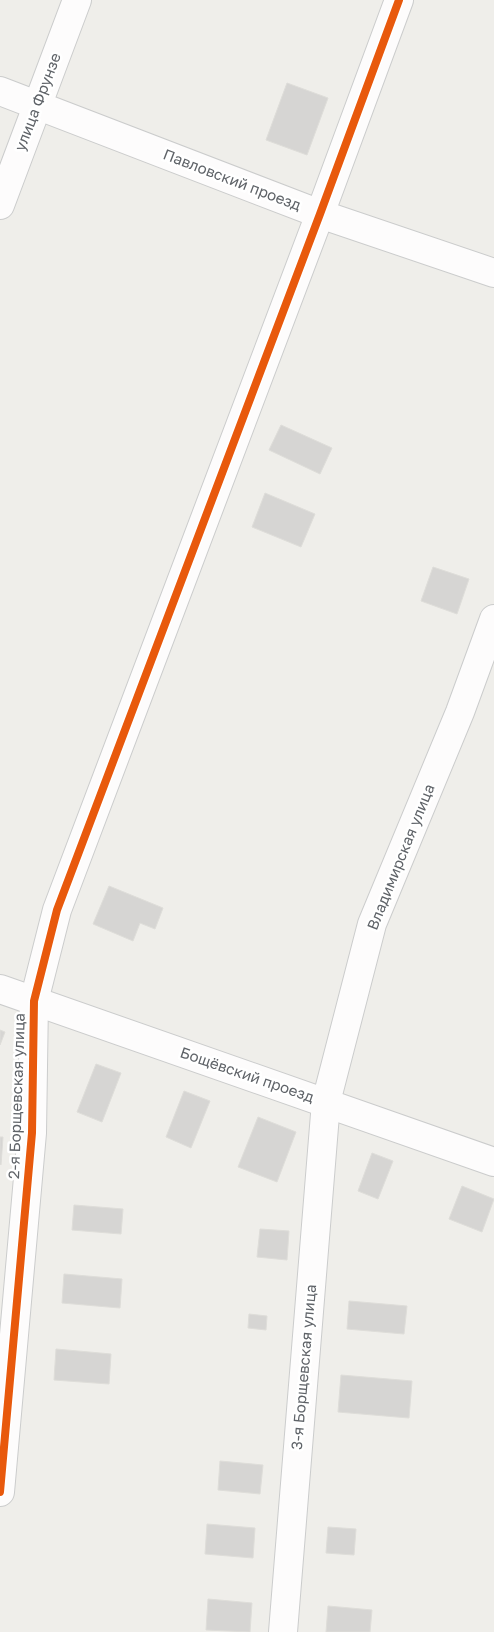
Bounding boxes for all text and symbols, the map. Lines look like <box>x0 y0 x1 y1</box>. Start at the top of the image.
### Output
street label: улица Фрунзе <box>10 50 64 153</box>
street label: Павловский проезд <box>161 144 304 214</box>
street label: Владимирская улица <box>363 781 438 932</box>
street label: 2-я Борщевская улица <box>4 1013 28 1179</box>
street label: Бощёвский проезд <box>178 1043 317 1105</box>
street label: 3-я Борщевская улица <box>287 1283 319 1450</box>

